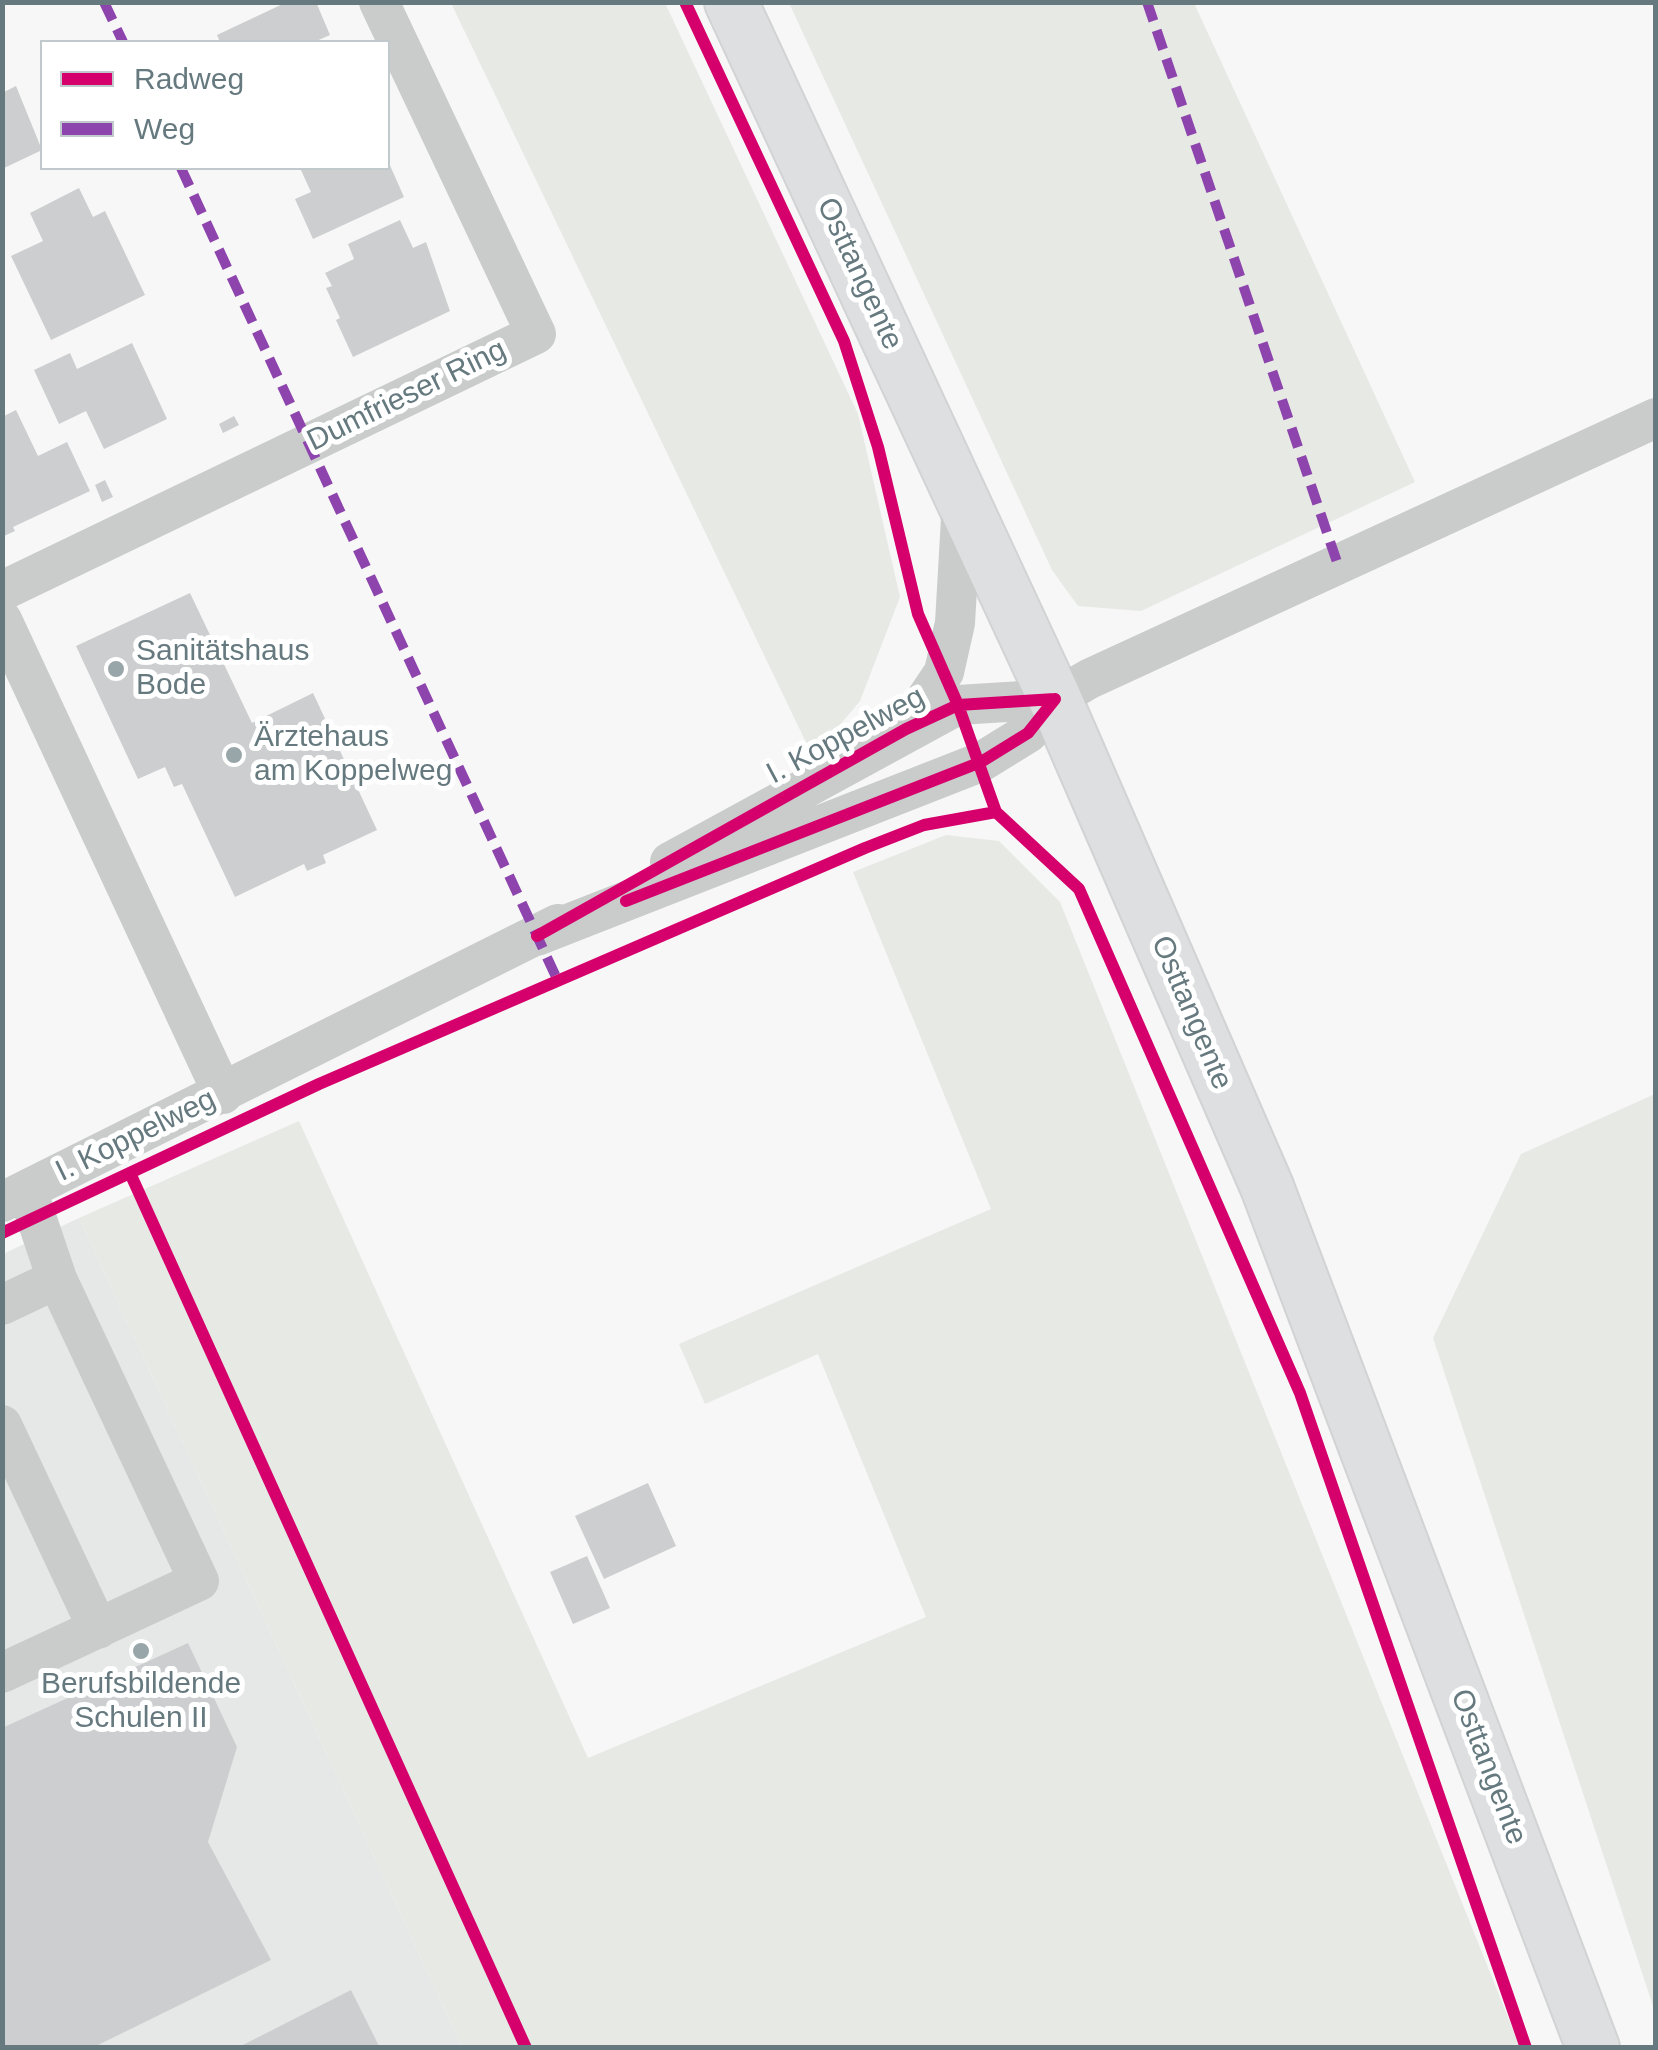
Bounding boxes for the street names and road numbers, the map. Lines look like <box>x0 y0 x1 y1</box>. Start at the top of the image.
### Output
street label: Osttangente <box>808 192 910 356</box>
street label: Dumfrieser Ring <box>302 332 512 460</box>
street label: I. Koppelweg <box>761 679 931 793</box>
street label: Osttangente <box>1142 931 1240 1095</box>
street label: I. Koppelweg <box>50 1082 222 1190</box>
street label: Osttangente <box>1442 1684 1534 1850</box>

